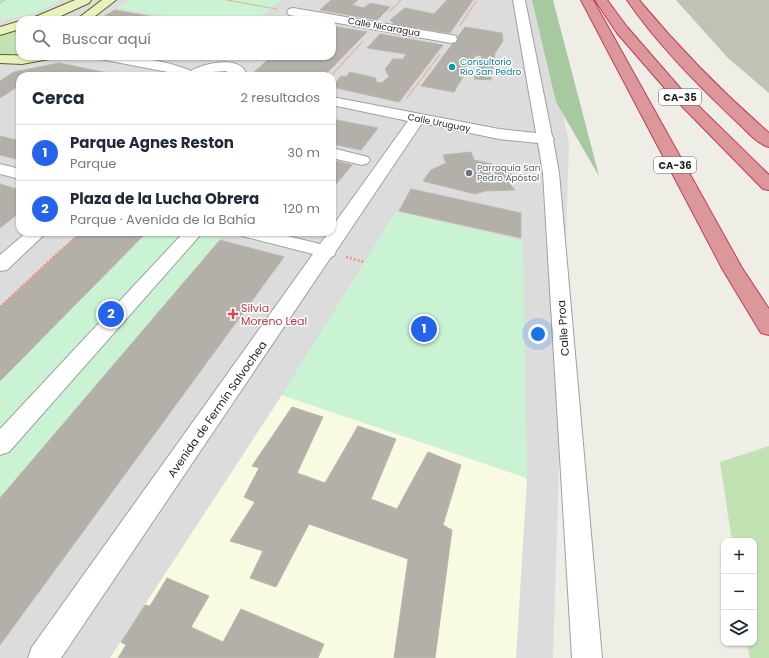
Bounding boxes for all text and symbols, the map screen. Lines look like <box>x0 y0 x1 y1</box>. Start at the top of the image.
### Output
street label: Calle Nicaragua <box>347 15 421 39</box>
search box <box>16 16 336 60</box>
icon: search <box>30 27 52 49</box>
text: Buscar aquí <box>62 28 151 49</box>
place label: Consultorio Río San Pedro <box>460 56 522 78</box>
marker: Consultorio Río San Pedro <box>447 62 457 72</box>
text: Cerca <box>32 86 85 110</box>
text: 2 resultados <box>240 88 320 107</box>
road number: CA-35 <box>659 89 701 105</box>
street label: Calle Uruguay <box>407 111 471 135</box>
text: Parque Agnes Reston <box>70 132 234 153</box>
text: 1 <box>43 143 47 162</box>
text: 30 m <box>287 143 320 162</box>
text: Parque <box>70 154 116 173</box>
road number: CA-36 <box>654 157 696 173</box>
place label: Parroquia San Pedro Apóstol <box>477 162 541 184</box>
marker: Parroquia San Pedro Apóstol <box>464 168 474 178</box>
text: Plaza de la Lucha Obrera <box>70 188 259 209</box>
text: 2 <box>41 199 49 218</box>
text: 120 m <box>283 199 320 218</box>
text: Parque · Avenida de la Bahía <box>70 210 256 229</box>
pin: 2 <box>98 299 124 329</box>
street label: Calle Proa <box>553 299 573 357</box>
place label: Silvia Moreno Leal <box>241 300 307 329</box>
marker: Silvia Moreno Leal <box>228 309 238 319</box>
pin: 1 <box>411 314 437 344</box>
your location <box>528 324 548 344</box>
street label: Avenida de Fermín Salvochea <box>164 337 270 481</box>
map controls <box>721 538 757 646</box>
button: + <box>721 538 757 574</box>
button: − <box>721 574 757 610</box>
button: layers <box>721 610 757 646</box>

